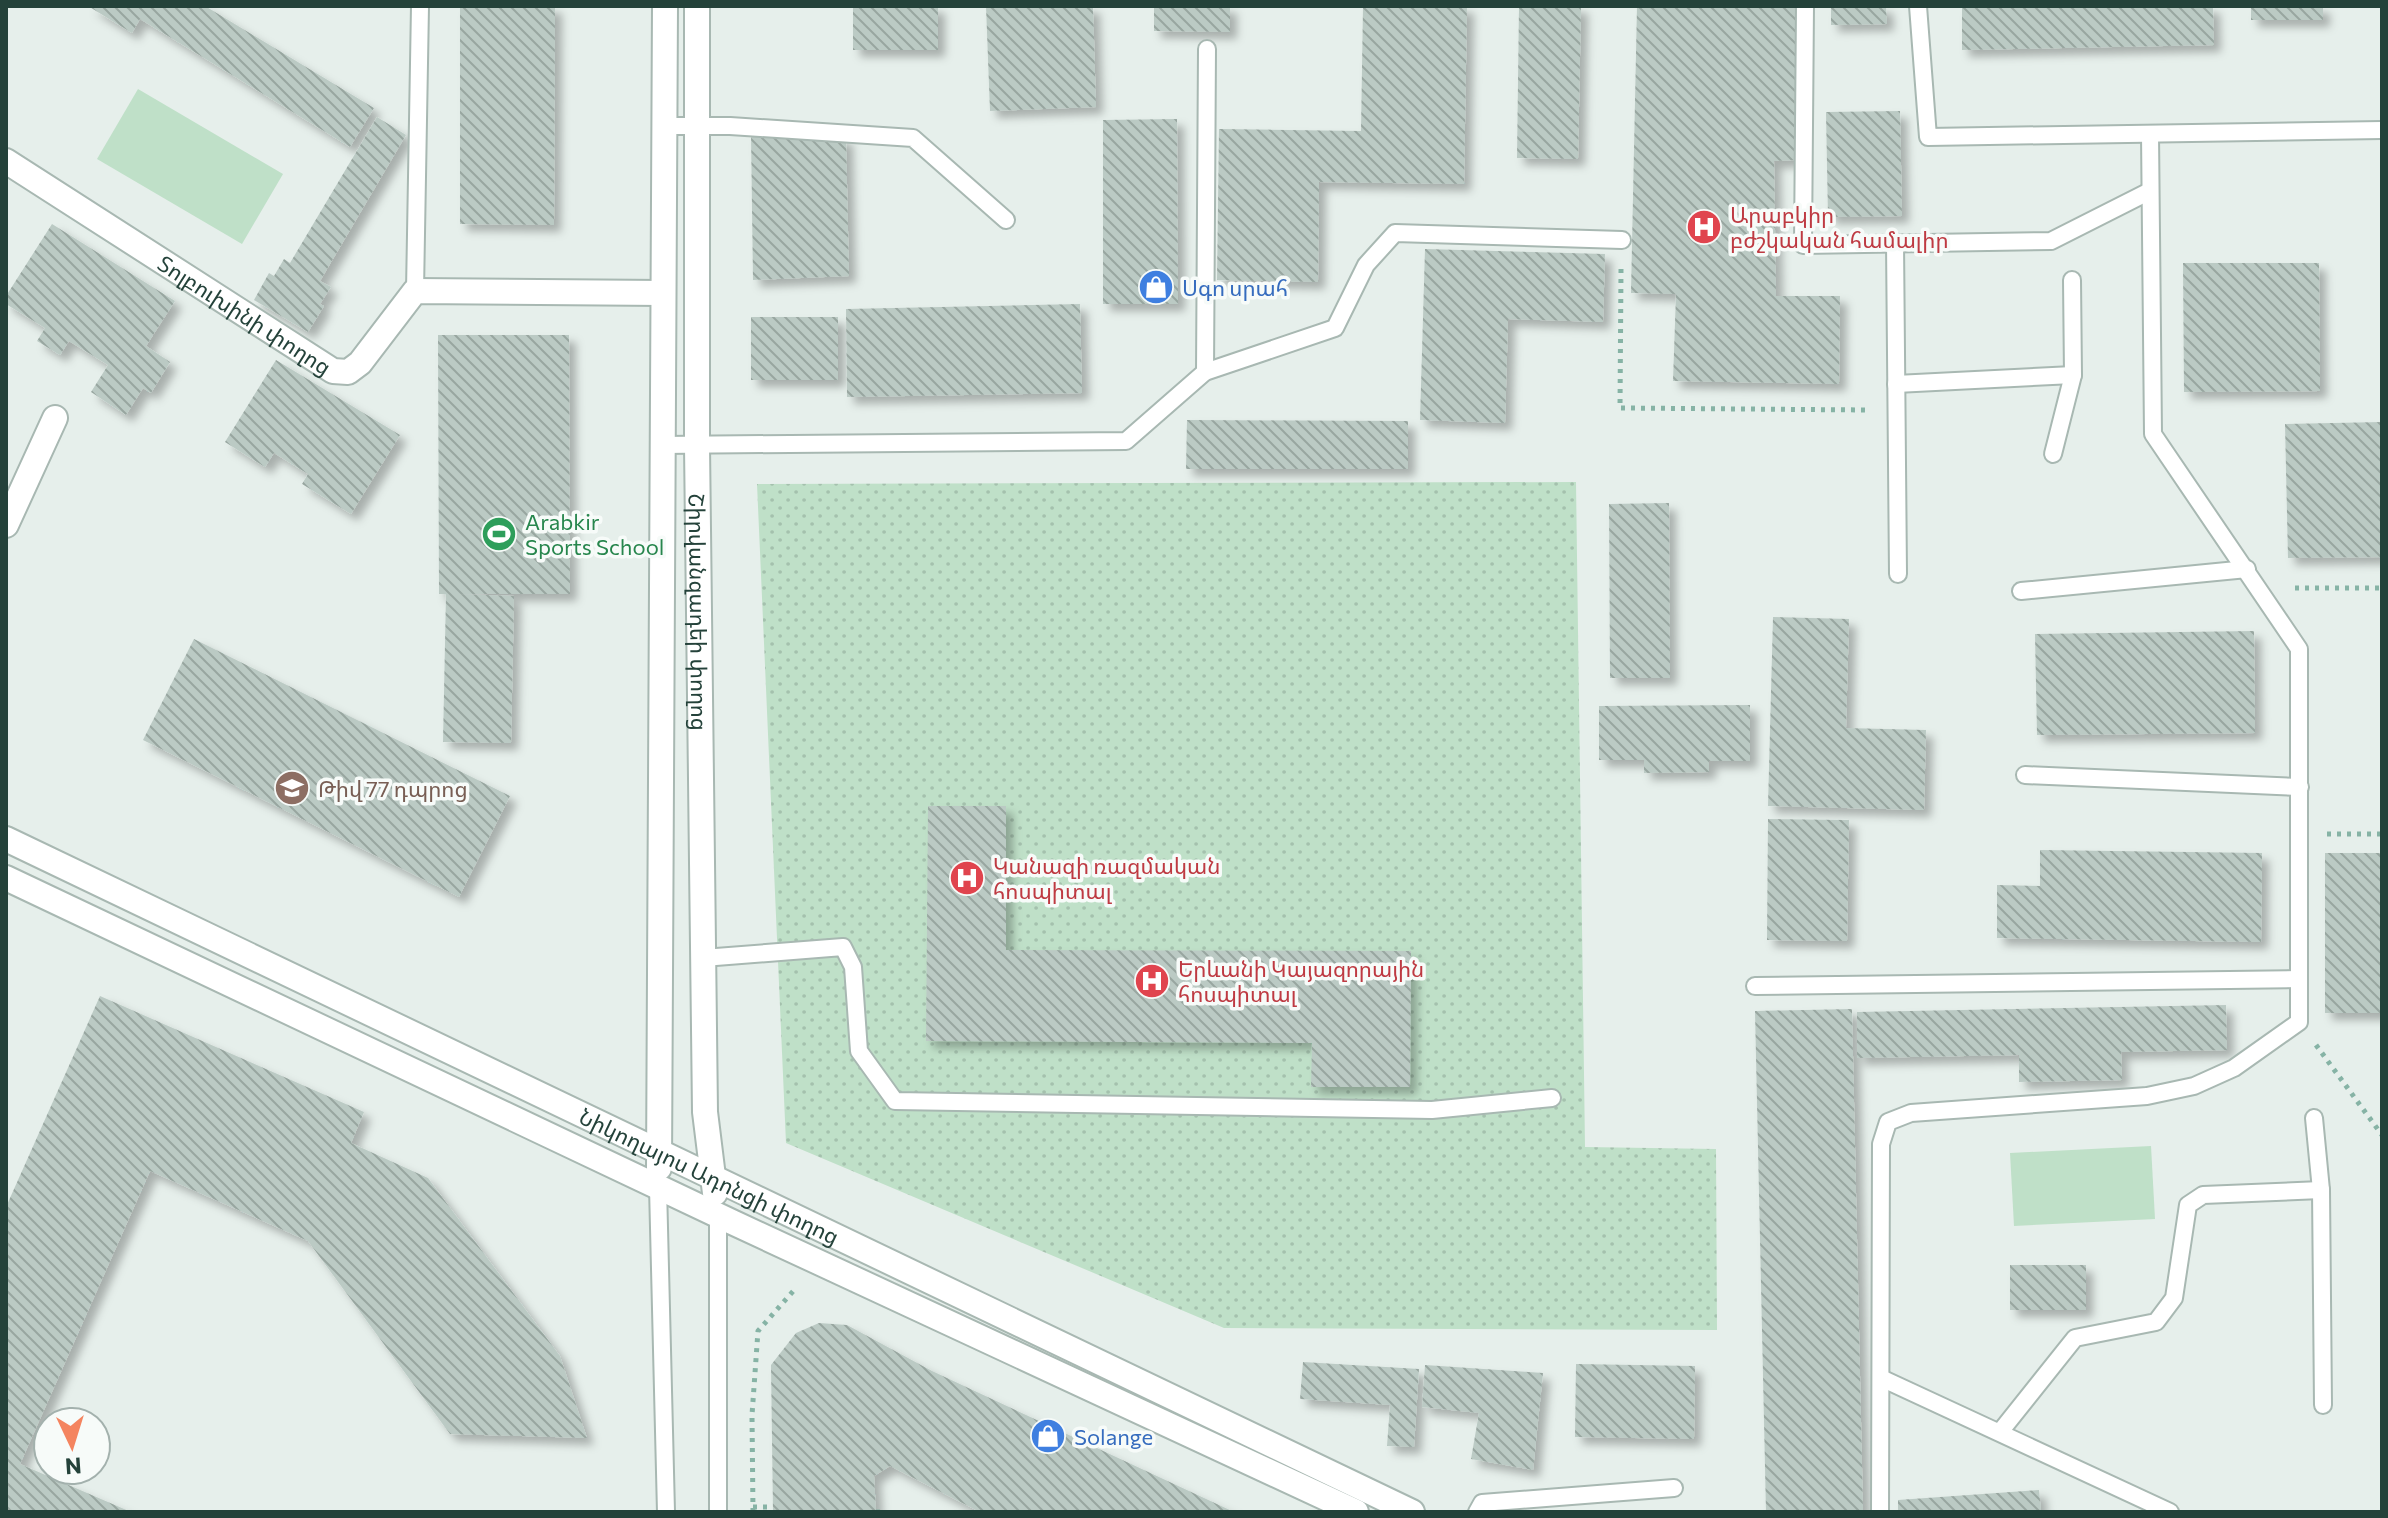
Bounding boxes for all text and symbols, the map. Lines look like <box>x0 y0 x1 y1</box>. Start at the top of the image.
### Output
place label: Արաբկիր բժշկական համալիր <box>1730 201 1949 253</box>
hospital icon: Արաբկիր բժշկական համալիր <box>1685 208 1723 246</box>
street label: Տոլբուխինի փողոց <box>153 249 337 380</box>
shop icon: Սգո սրահ <box>1137 268 1175 306</box>
place label: Սգո սրահ <box>1182 274 1288 301</box>
street label: Շիրվանզադեի փողոց <box>684 493 714 731</box>
place label: Arabkir Sports School <box>525 508 664 560</box>
sports icon: Arabkir Sports School <box>480 515 518 553</box>
school or university icon: Թիվ 77 դպրոց <box>273 769 311 807</box>
place label: Թիվ 77 դպրոց <box>318 775 468 802</box>
place label: Կանազի ռազմական հոսպիտալ <box>993 852 1220 904</box>
hospital icon: Կանազի ռազմական հոսպիտալ <box>948 859 986 897</box>
place label: Երևանի Կայազորային հոսպիտալ <box>1178 955 1424 1007</box>
hospital icon: Երևանի Կայազորային հոսպիտալ <box>1133 962 1171 1000</box>
street label: Նիկողայոս Ադոնցի փողոց <box>575 1102 844 1249</box>
north arrow <box>32 1406 112 1486</box>
shop icon: Solange <box>1029 1417 1067 1455</box>
place label: Solange <box>1074 1423 1153 1450</box>
text: N <box>64 1452 83 1480</box>

